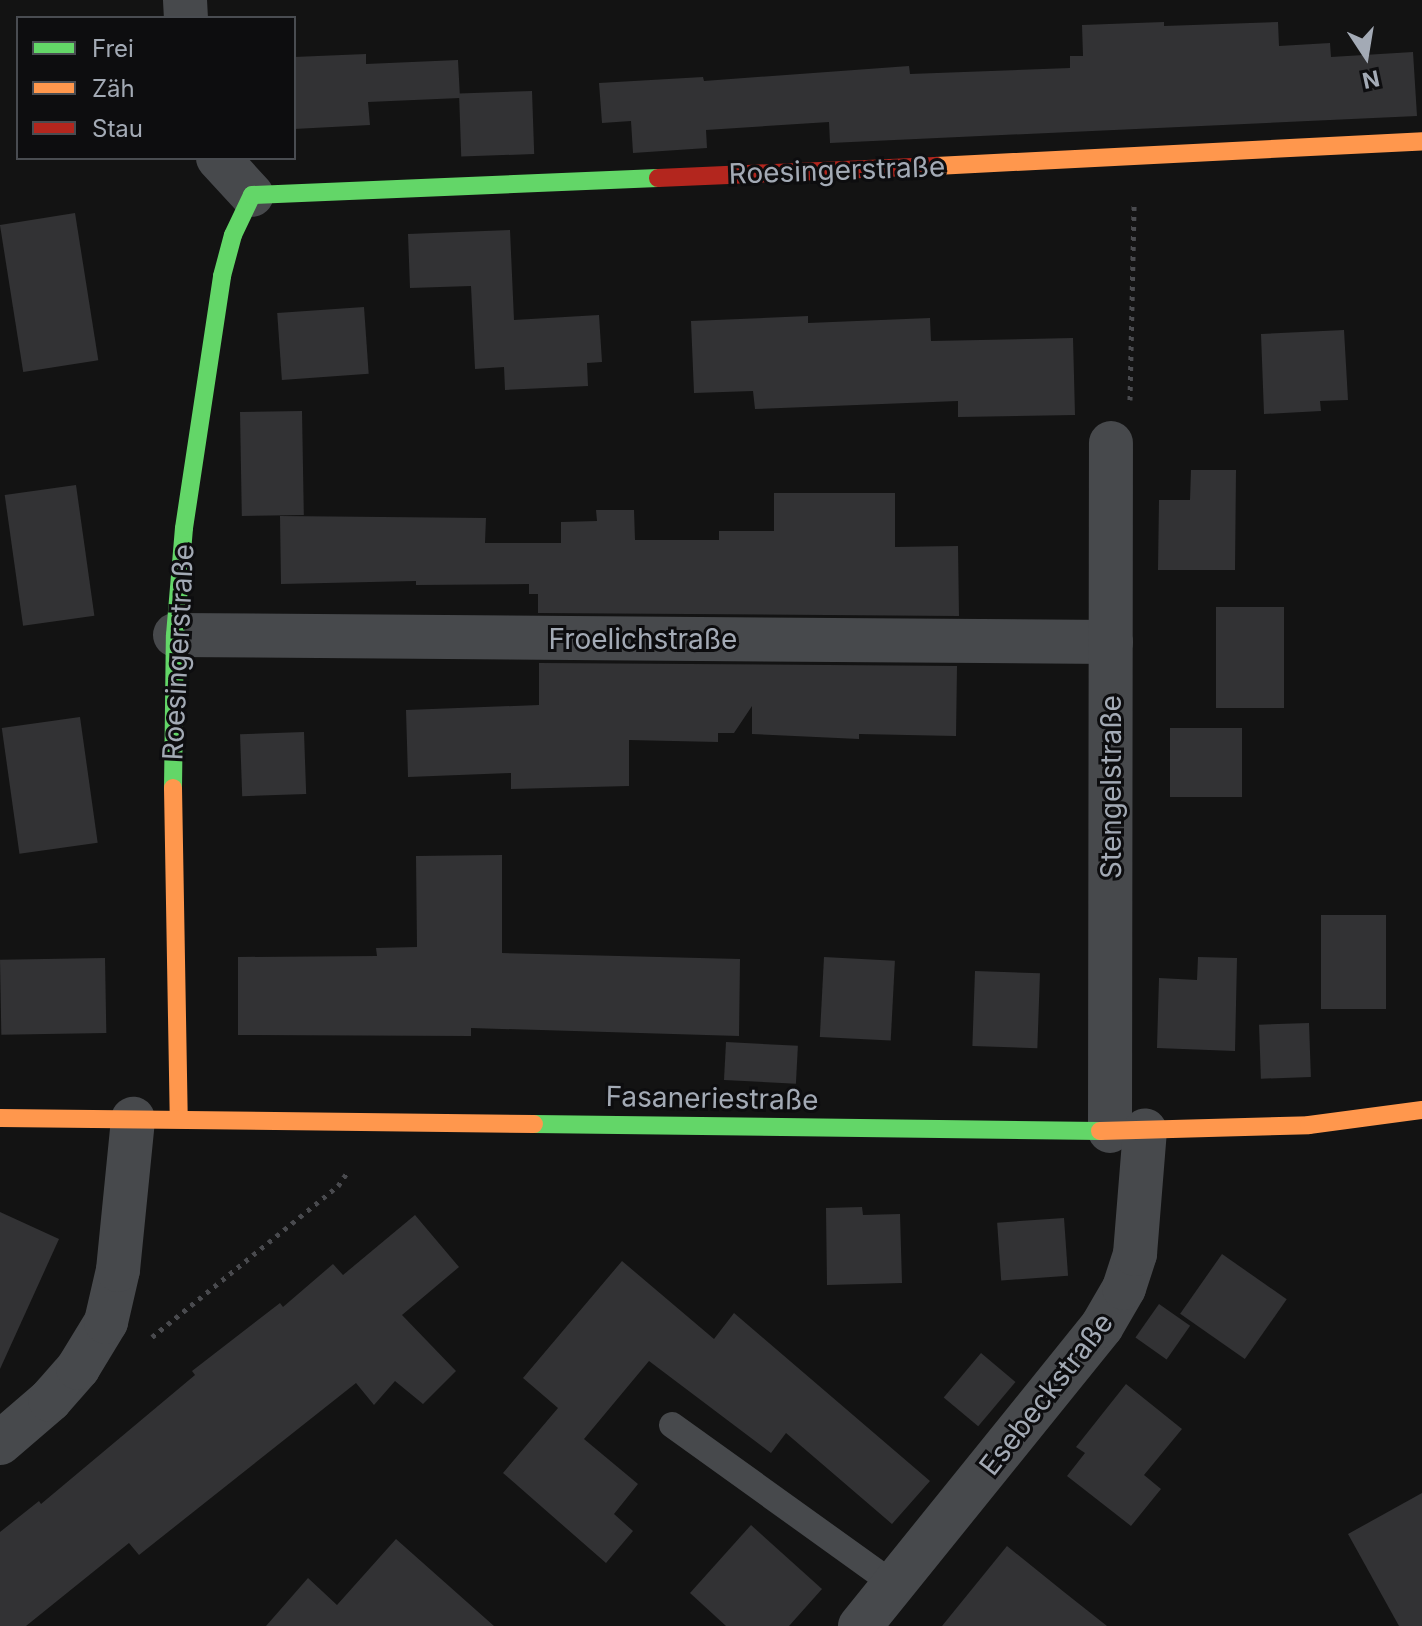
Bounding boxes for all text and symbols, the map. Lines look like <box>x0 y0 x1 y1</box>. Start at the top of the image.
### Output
legend <box>16 16 296 160</box>
north arrow <box>1326 16 1406 96</box>
text: Frei <box>92 34 134 63</box>
text: N <box>1360 65 1382 94</box>
text: Zäh <box>92 74 135 103</box>
text: Stau <box>92 114 143 143</box>
street label: Roesingerstraße <box>728 149 946 191</box>
street label: Roesingerstraße <box>156 543 200 761</box>
street label: Froelichstraße <box>549 622 737 656</box>
street label: Stengelstraße <box>1094 695 1128 879</box>
street label: Fasaneriestraße <box>605 1079 819 1117</box>
street label: Esebeckstraße <box>972 1306 1120 1482</box>

